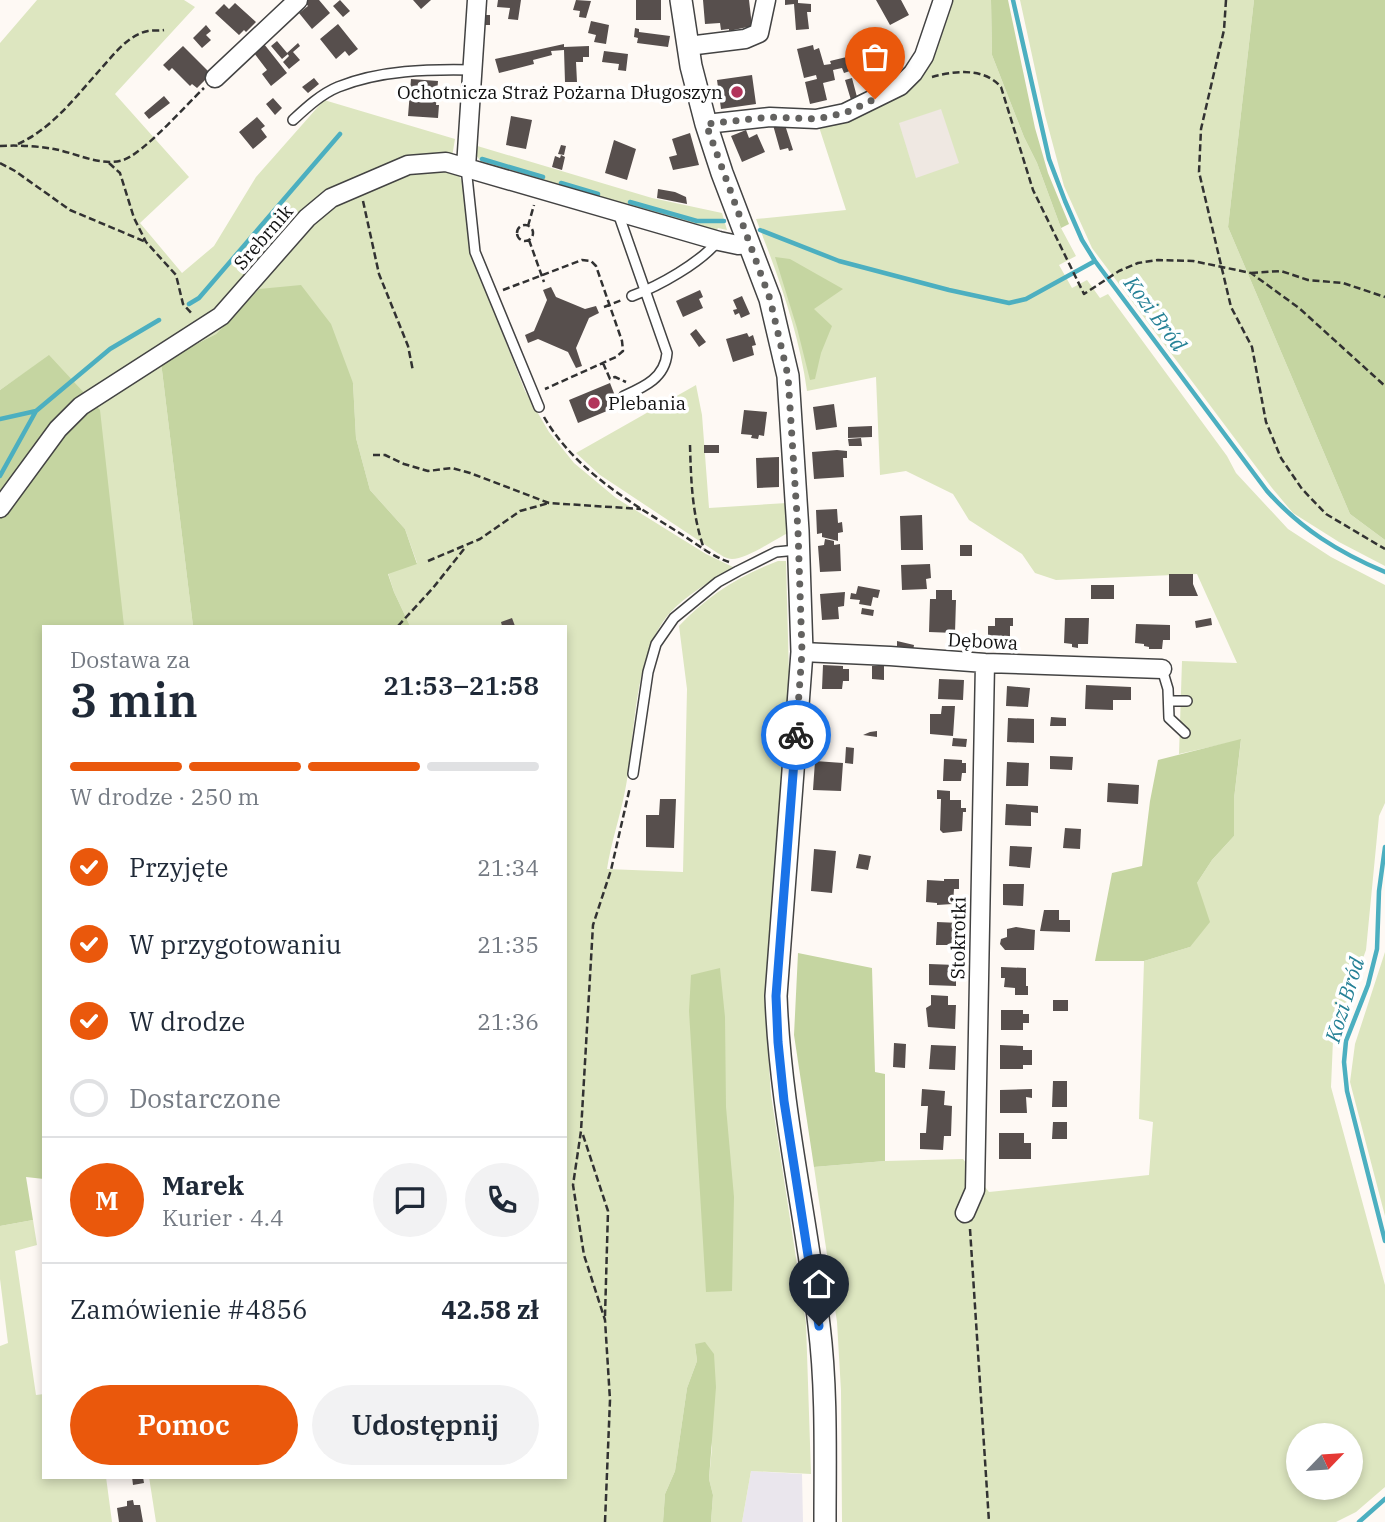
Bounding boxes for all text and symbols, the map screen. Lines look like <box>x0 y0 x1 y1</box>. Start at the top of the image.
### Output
pin <box>845 27 905 99</box>
icon: bag <box>856 38 894 76</box>
place label: Ochotnicza Straż Pożarna Długoszyn <box>397 80 723 104</box>
marker: Ochotnicza Straż Pożarna Długoszyn <box>729 84 745 100</box>
street label: Srebrnik <box>228 199 298 275</box>
water label: Kozi Bród <box>1118 269 1194 357</box>
place label: Plebania <box>608 391 686 415</box>
marker: Plebania <box>586 395 602 411</box>
street label: Dębowa <box>947 627 1019 655</box>
text: Dostawa za <box>70 644 191 674</box>
text: 21:53–21:58 <box>383 668 539 702</box>
text: 3 min <box>70 670 198 730</box>
courier <box>761 700 831 770</box>
icon: bike <box>777 716 815 754</box>
text: W drodze · 250 m <box>70 781 260 811</box>
icon: check <box>70 848 108 886</box>
text: Przyjęte <box>129 850 229 884</box>
text: 21:34 <box>477 852 539 882</box>
street label: Stokrotki <box>945 896 971 980</box>
icon: check <box>70 925 108 963</box>
text: W przygotowaniu <box>129 927 342 961</box>
text: 21:35 <box>477 929 539 959</box>
water label: Kozi Bród <box>1318 953 1370 1047</box>
icon: check <box>70 1002 108 1040</box>
text: W drodze <box>129 1004 245 1038</box>
text: 21:36 <box>477 1006 539 1036</box>
text: Dostarczone <box>129 1081 281 1115</box>
button: chat <box>373 1163 447 1237</box>
button: phone <box>465 1163 539 1237</box>
text: Marek <box>162 1168 244 1202</box>
text: M <box>95 1183 119 1217</box>
text: Kurier · 4.4 <box>162 1202 284 1232</box>
pin <box>789 1254 849 1326</box>
icon: home <box>800 1265 838 1303</box>
text: Zamówienie #4856 <box>70 1292 308 1326</box>
text: 42.58 zł <box>441 1292 539 1326</box>
button: Pomoc <box>70 1385 298 1465</box>
button: Udostępnij <box>312 1385 539 1465</box>
north arrow <box>1286 1423 1363 1500</box>
map controls <box>1286 1423 1363 1500</box>

